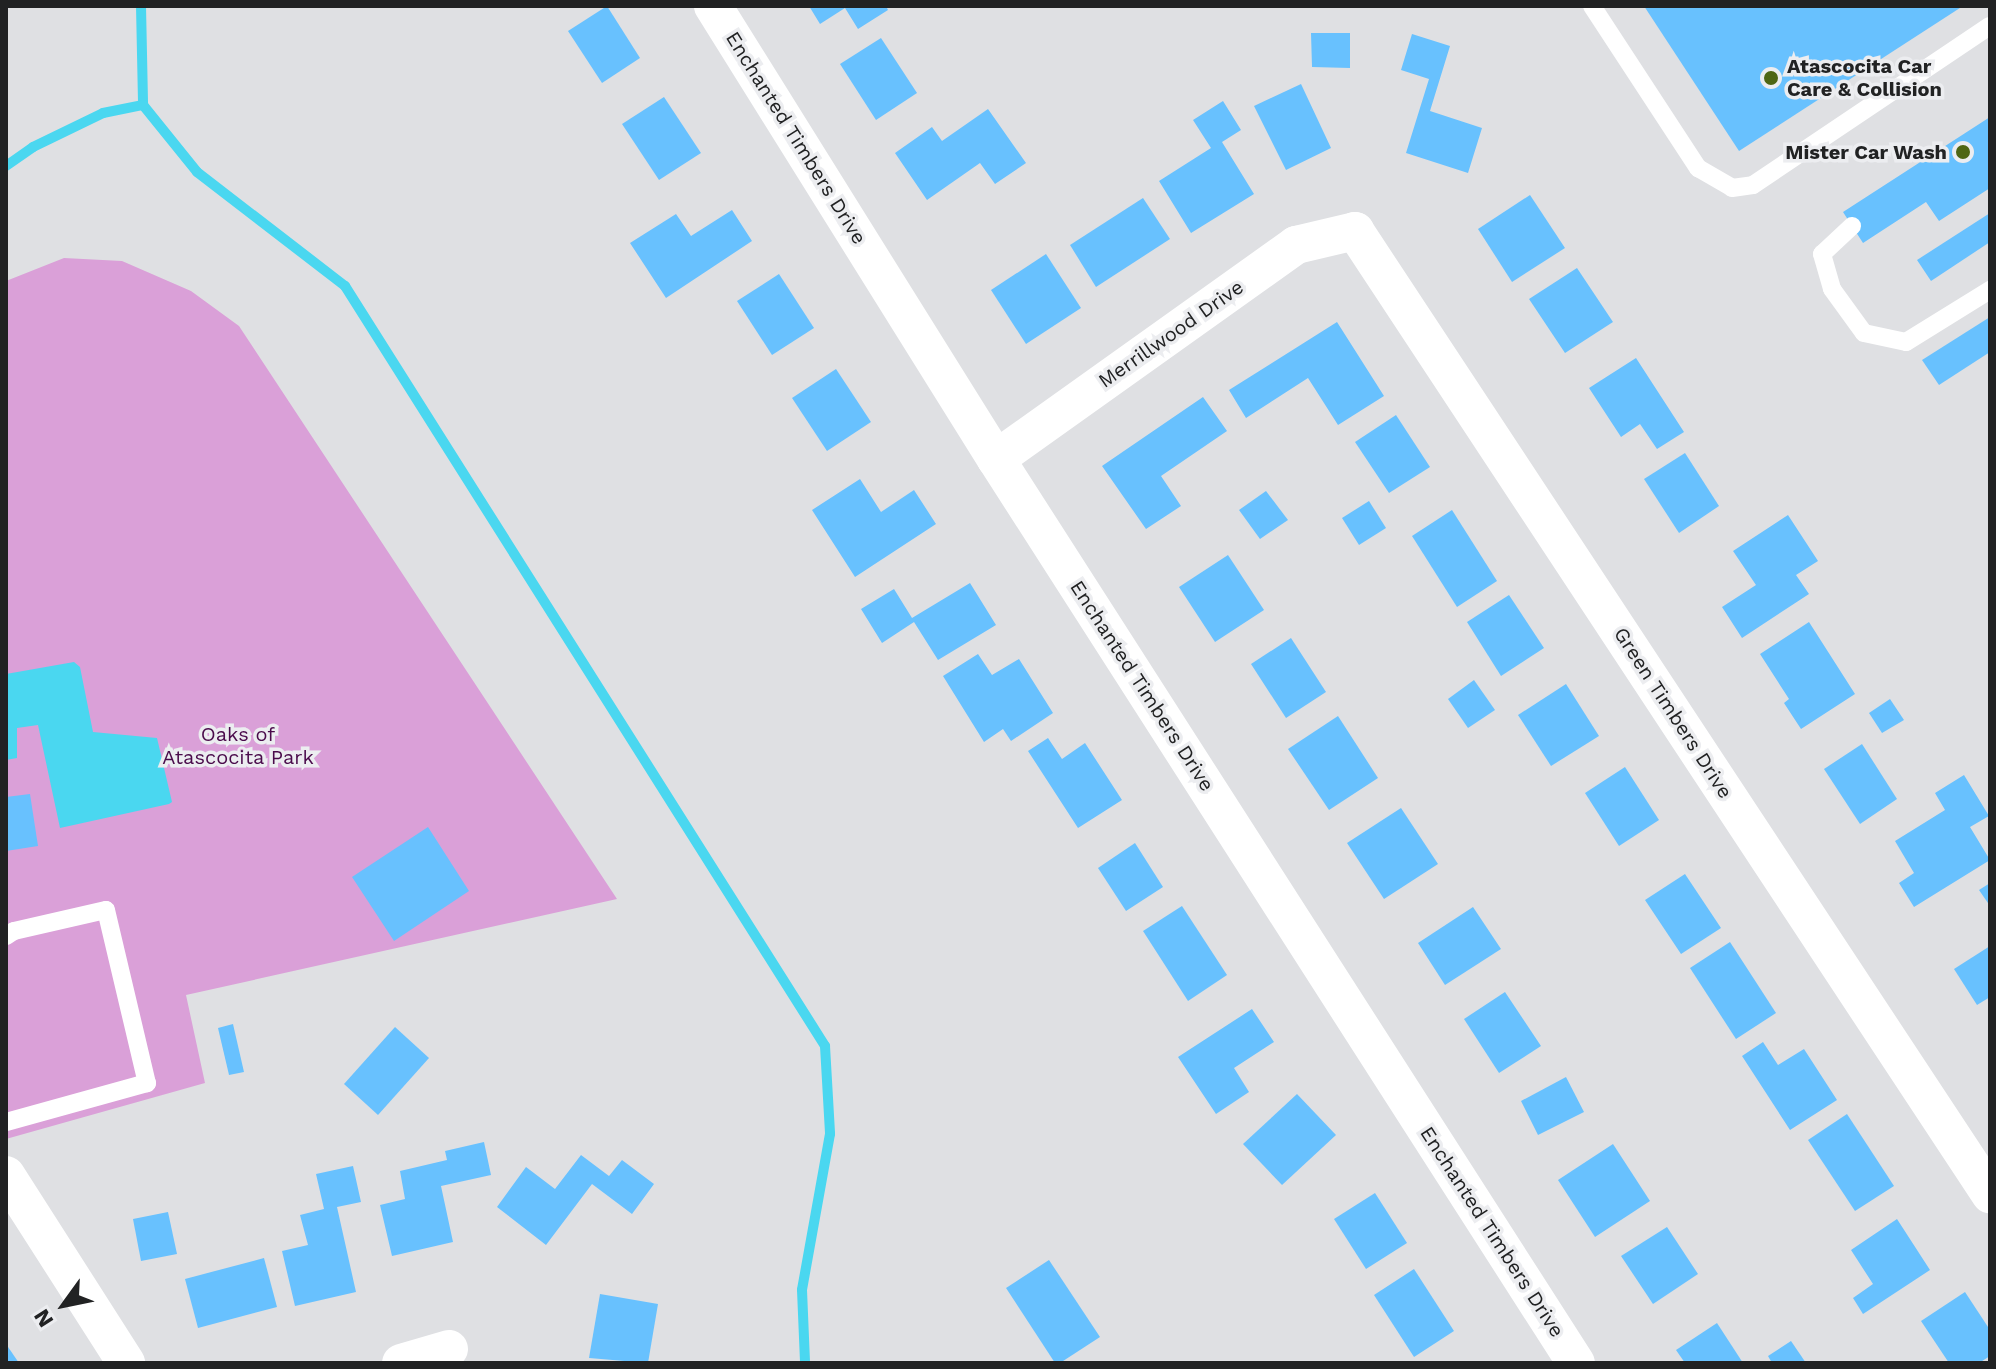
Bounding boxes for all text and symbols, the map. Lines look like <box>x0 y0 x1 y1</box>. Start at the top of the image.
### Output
street label: Enchanted Timbers Drive <box>720 27 872 249</box>
place label: Atascocita Car Care & Collision <box>1787 54 1942 101</box>
marker: Atascocita Car Care & Collision <box>1762 69 1780 87</box>
place label: Mister Car Wash <box>1784 140 1947 164</box>
marker: Mister Car Wash <box>1954 143 1972 161</box>
street label: Merrillwood Drive <box>1094 275 1248 393</box>
street label: Enchanted Timbers Drive <box>1065 576 1219 796</box>
street label: Green Timbers Drive <box>1609 623 1737 803</box>
park label: Oaks of Atascocita Park <box>162 723 314 770</box>
street label: Enchanted Timbers Drive <box>1415 1122 1569 1342</box>
north arrow <box>24 1265 104 1345</box>
text: N <box>29 1305 58 1332</box>

